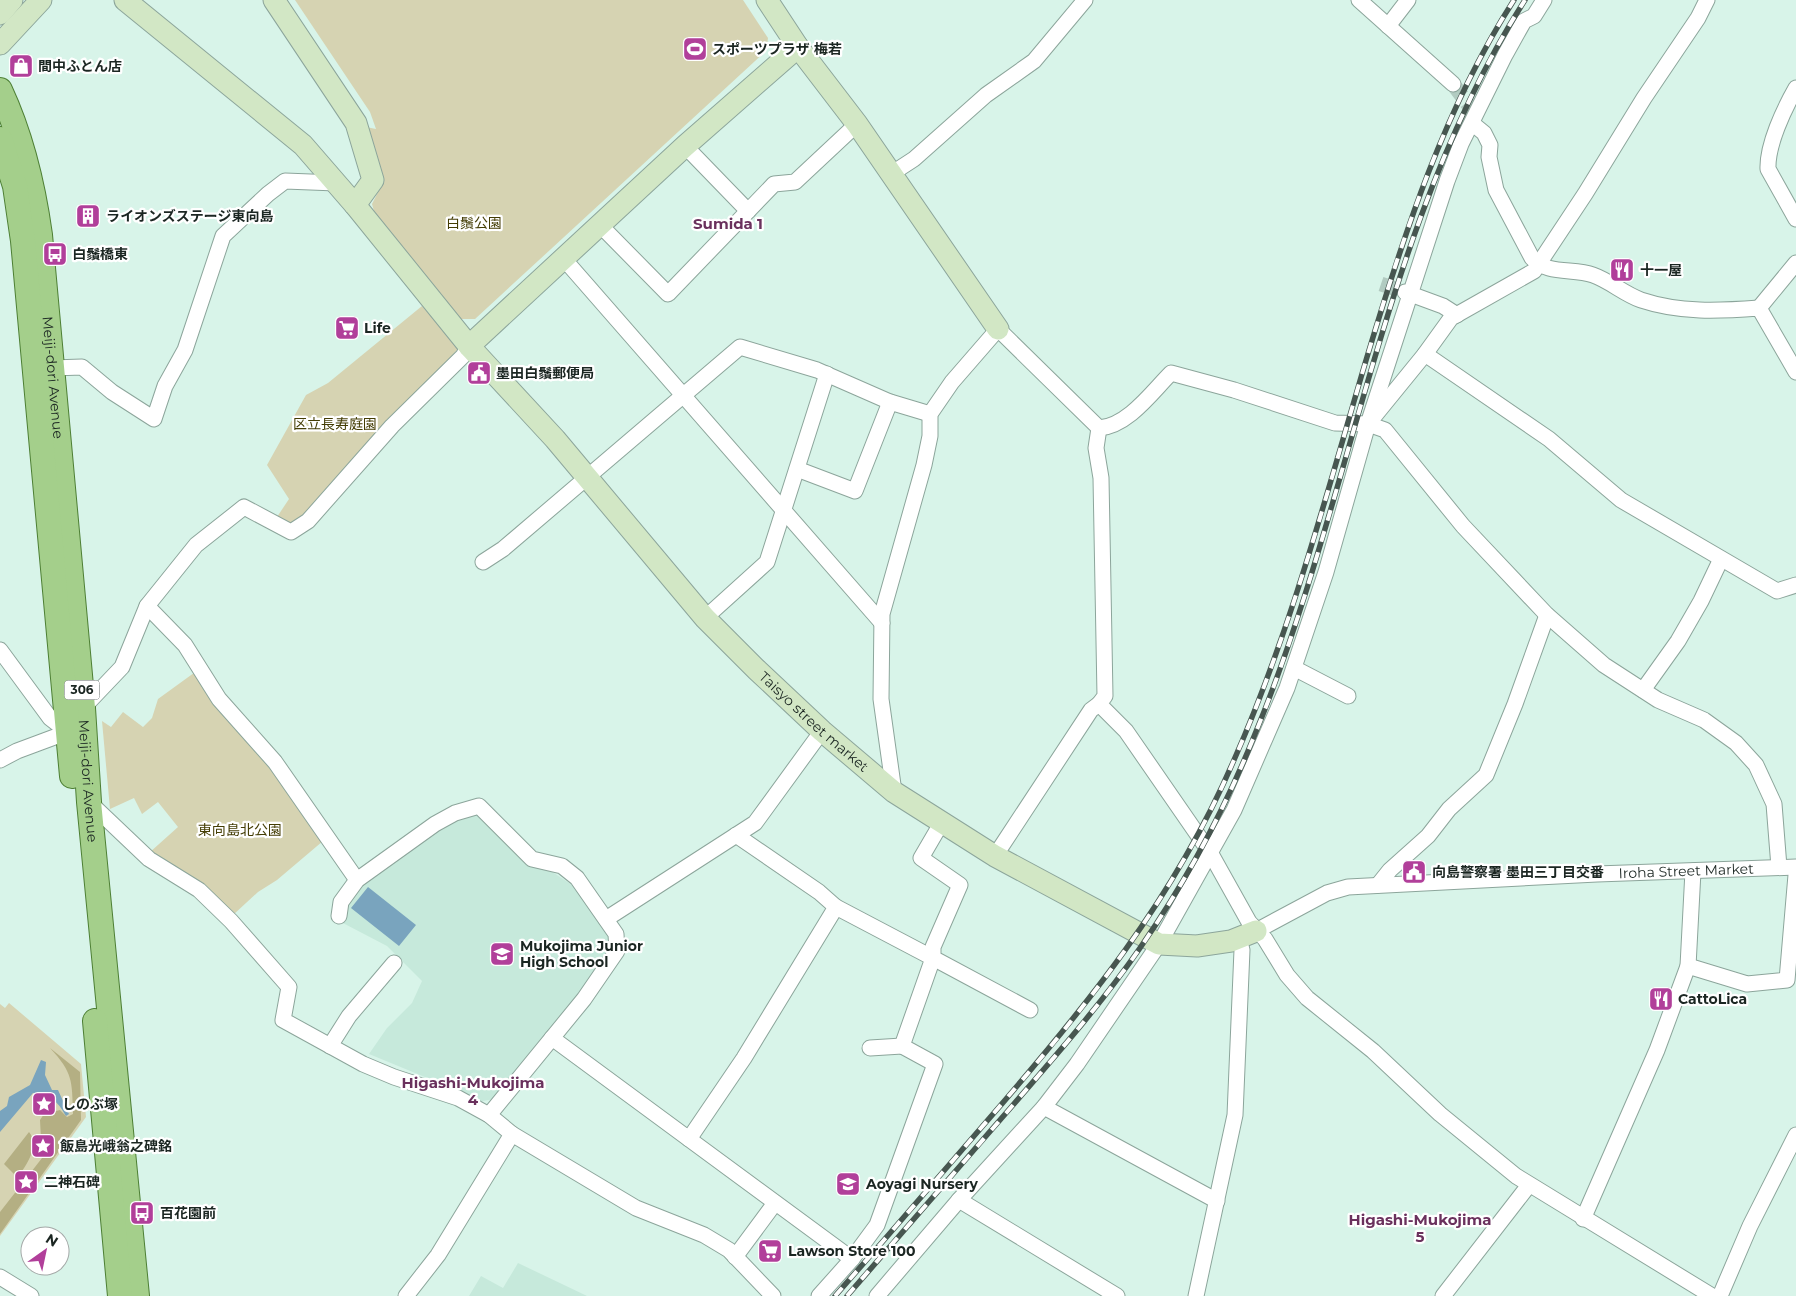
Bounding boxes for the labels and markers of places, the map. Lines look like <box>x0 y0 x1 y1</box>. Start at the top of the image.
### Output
sports icon: スポーツプラザ 梅若 <box>682 36 708 62</box>
place label: スポーツプラザ 梅若 <box>712 40 842 58</box>
shop icon: 間中ふとん店 <box>8 53 34 79</box>
place label: 間中ふとん店 <box>38 57 122 75</box>
building icon: ライオンズステージ東向島 <box>75 203 101 229</box>
place label: ライオンズステージ東向島 <box>106 207 273 225</box>
bus stop icon: 白鬚橋東 <box>42 241 68 267</box>
place label: 白鬚橋東 <box>72 245 128 263</box>
restaurant icon: 十一屋 <box>1609 257 1635 283</box>
place label: 十一屋 <box>1640 261 1682 279</box>
supermarket icon: Life <box>334 315 360 341</box>
place label: Life <box>364 319 391 337</box>
public building icon: 墨田白鬚郵便局 <box>466 360 492 386</box>
place label: 墨田白鬚郵便局 <box>496 364 594 382</box>
public building icon: 向島警察署 墨田三丁目交番 <box>1401 859 1427 885</box>
place label: 向島警察署 墨田三丁目交番 <box>1432 863 1604 881</box>
place label: Mukojima Junior High School <box>520 937 643 971</box>
school or university icon: Mukojima Junior High School <box>489 941 515 967</box>
restaurant icon: CattoLica <box>1648 986 1674 1012</box>
place label: CattoLica <box>1678 990 1747 1008</box>
place icon: しのぶ塚 <box>31 1091 57 1117</box>
place label: しのぶ塚 <box>62 1095 118 1113</box>
place icon: 飯島光峨翁之碑銘 <box>30 1133 56 1159</box>
place label: 飯島光峨翁之碑銘 <box>60 1137 172 1155</box>
place icon: 二神石碑 <box>13 1169 39 1195</box>
school or university icon: Aoyagi Nursery <box>835 1171 861 1197</box>
place label: 二神石碑 <box>44 1173 100 1191</box>
place label: Aoyagi Nursery <box>865 1175 979 1193</box>
bus stop icon: 百花園前 <box>129 1200 155 1226</box>
place label: 百花園前 <box>160 1204 216 1222</box>
supermarket icon: Lawson Store 100 <box>757 1238 783 1264</box>
place label: Lawson Store 100 <box>788 1242 915 1260</box>

